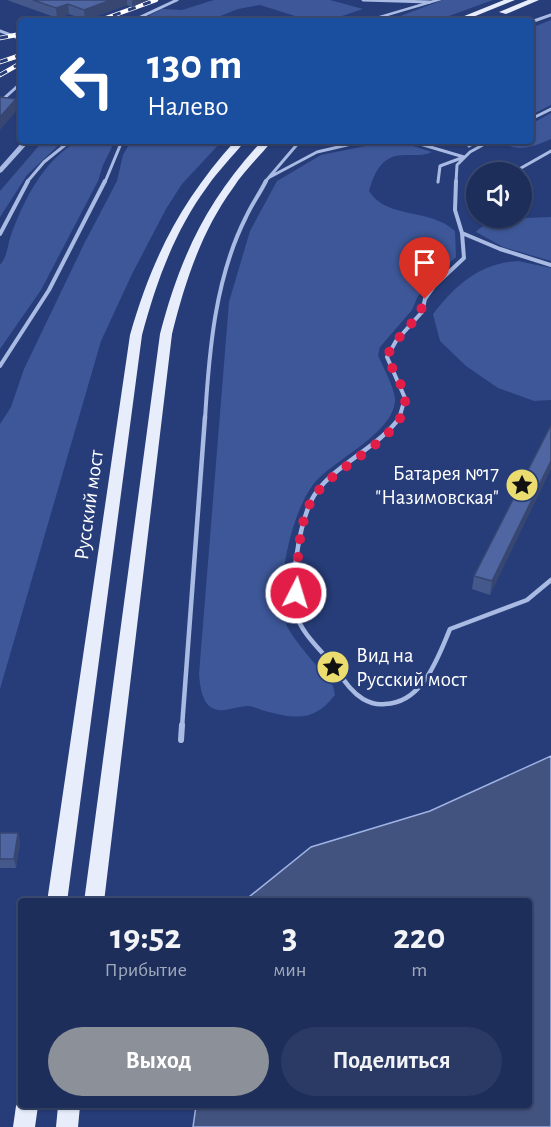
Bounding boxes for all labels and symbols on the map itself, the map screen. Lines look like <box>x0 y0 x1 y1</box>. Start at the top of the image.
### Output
pin <box>399 237 450 299</box>
street label: Русский мост <box>71 448 107 561</box>
place label: Батарея №17 "Назимовская" <box>375 463 499 508</box>
place icon: Батарея №17 "Назимовская" <box>504 467 540 503</box>
position arrow <box>264 561 328 625</box>
place label: Вид на Русский мост <box>356 645 467 690</box>
place icon: Вид на Русский мост <box>315 649 351 685</box>

